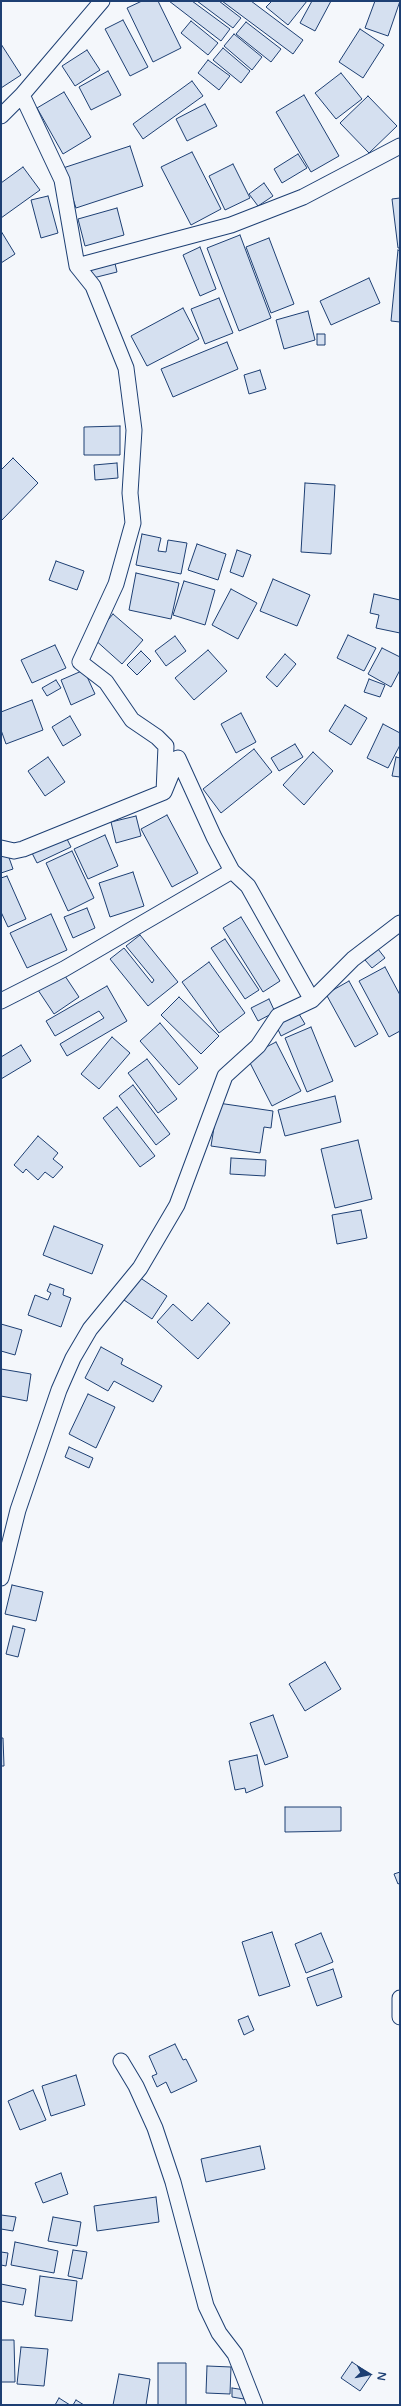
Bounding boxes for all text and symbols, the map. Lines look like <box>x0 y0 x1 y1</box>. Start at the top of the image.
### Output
north arrow <box>349 2354 389 2394</box>
text: N <box>374 2371 388 2382</box>

